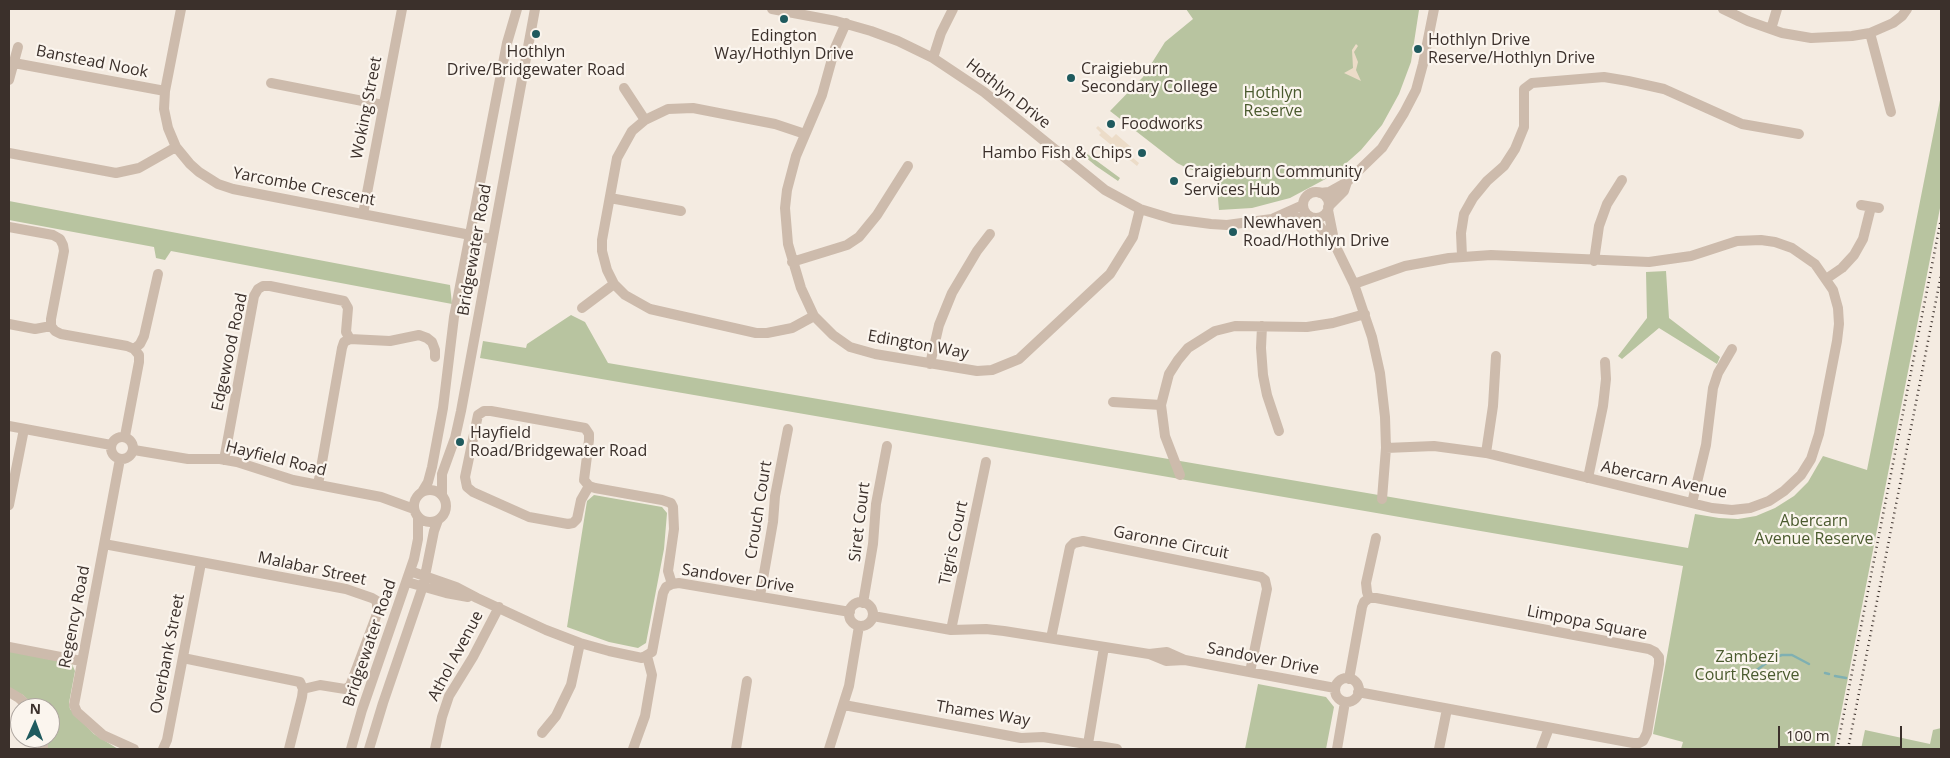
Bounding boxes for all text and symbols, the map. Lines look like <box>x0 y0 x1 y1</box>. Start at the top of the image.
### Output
marker: Edington Way/Hothlyn Drive <box>778 13 790 25</box>
place label: Edington Way/Hothlyn Drive <box>714 26 854 64</box>
marker: Hothlyn Drive/Bridgewater Road <box>530 28 542 40</box>
place label: Hothlyn Drive Reserve/Hothlyn Drive <box>1428 30 1595 68</box>
street label: Banstead Nook <box>34 42 150 82</box>
place label: Hothlyn Drive/Bridgewater Road <box>447 42 625 80</box>
marker: Hothlyn Drive Reserve/Hothlyn Drive <box>1412 43 1424 55</box>
street label: Woking Street <box>348 55 386 161</box>
street label: Hothlyn Drive <box>962 55 1054 133</box>
place label: Craigieburn Secondary College <box>1081 59 1218 97</box>
marker: Craigieburn Secondary College <box>1065 72 1077 84</box>
park label: Hothlyn Reserve <box>1244 83 1302 121</box>
place label: Foodworks <box>1121 114 1203 134</box>
marker: Foodworks <box>1105 118 1117 130</box>
place label: Hambo Fish & Chips <box>982 143 1132 163</box>
marker: Hambo Fish & Chips <box>1136 147 1148 159</box>
place label: Craigieburn Community Services Hub <box>1184 162 1362 200</box>
street label: Yarcombe Crescent <box>231 164 377 210</box>
marker: Craigieburn Community Services Hub <box>1168 175 1180 187</box>
street label: Bridgewater Road <box>454 183 496 317</box>
place label: Newhaven Road/Hothlyn Drive <box>1243 213 1389 251</box>
marker: Newhaven Road/Hothlyn Drive <box>1227 226 1239 238</box>
street label: Edgewood Road <box>208 291 252 413</box>
street label: Edington Way <box>866 327 970 363</box>
place label: Hayfield Road/Bridgewater Road <box>470 423 647 461</box>
marker: Hayfield Road/Bridgewater Road <box>454 436 466 448</box>
street label: Hayfield Road <box>224 437 328 481</box>
street label: Abercarn Avenue <box>1599 457 1729 503</box>
street label: Crouch Court <box>742 459 776 561</box>
street label: Siret Court <box>846 481 874 563</box>
street label: Tigris Court <box>936 499 972 587</box>
park label: Abercarn Avenue Reserve <box>1755 511 1873 549</box>
street label: Garonne Circuit <box>1112 522 1230 564</box>
street label: Malabar Street <box>256 548 368 590</box>
street label: Sandover Drive <box>680 561 796 597</box>
street label: Regency Road <box>56 564 94 670</box>
street label: Bridgewater Road <box>339 577 401 709</box>
street label: Overbank Street <box>147 592 189 716</box>
street label: Limpopa Square <box>1525 602 1649 644</box>
street label: Athol Avenue <box>424 608 488 704</box>
street label: Sandover Drive <box>1205 639 1321 679</box>
park label: Zambezi Court Reserve <box>1695 647 1799 685</box>
street label: Thames Way <box>935 697 1031 731</box>
north arrow <box>10 698 60 748</box>
text: N <box>29 699 42 718</box>
scale bar <box>1780 716 1904 748</box>
text: 100 m <box>1786 725 1830 745</box>

